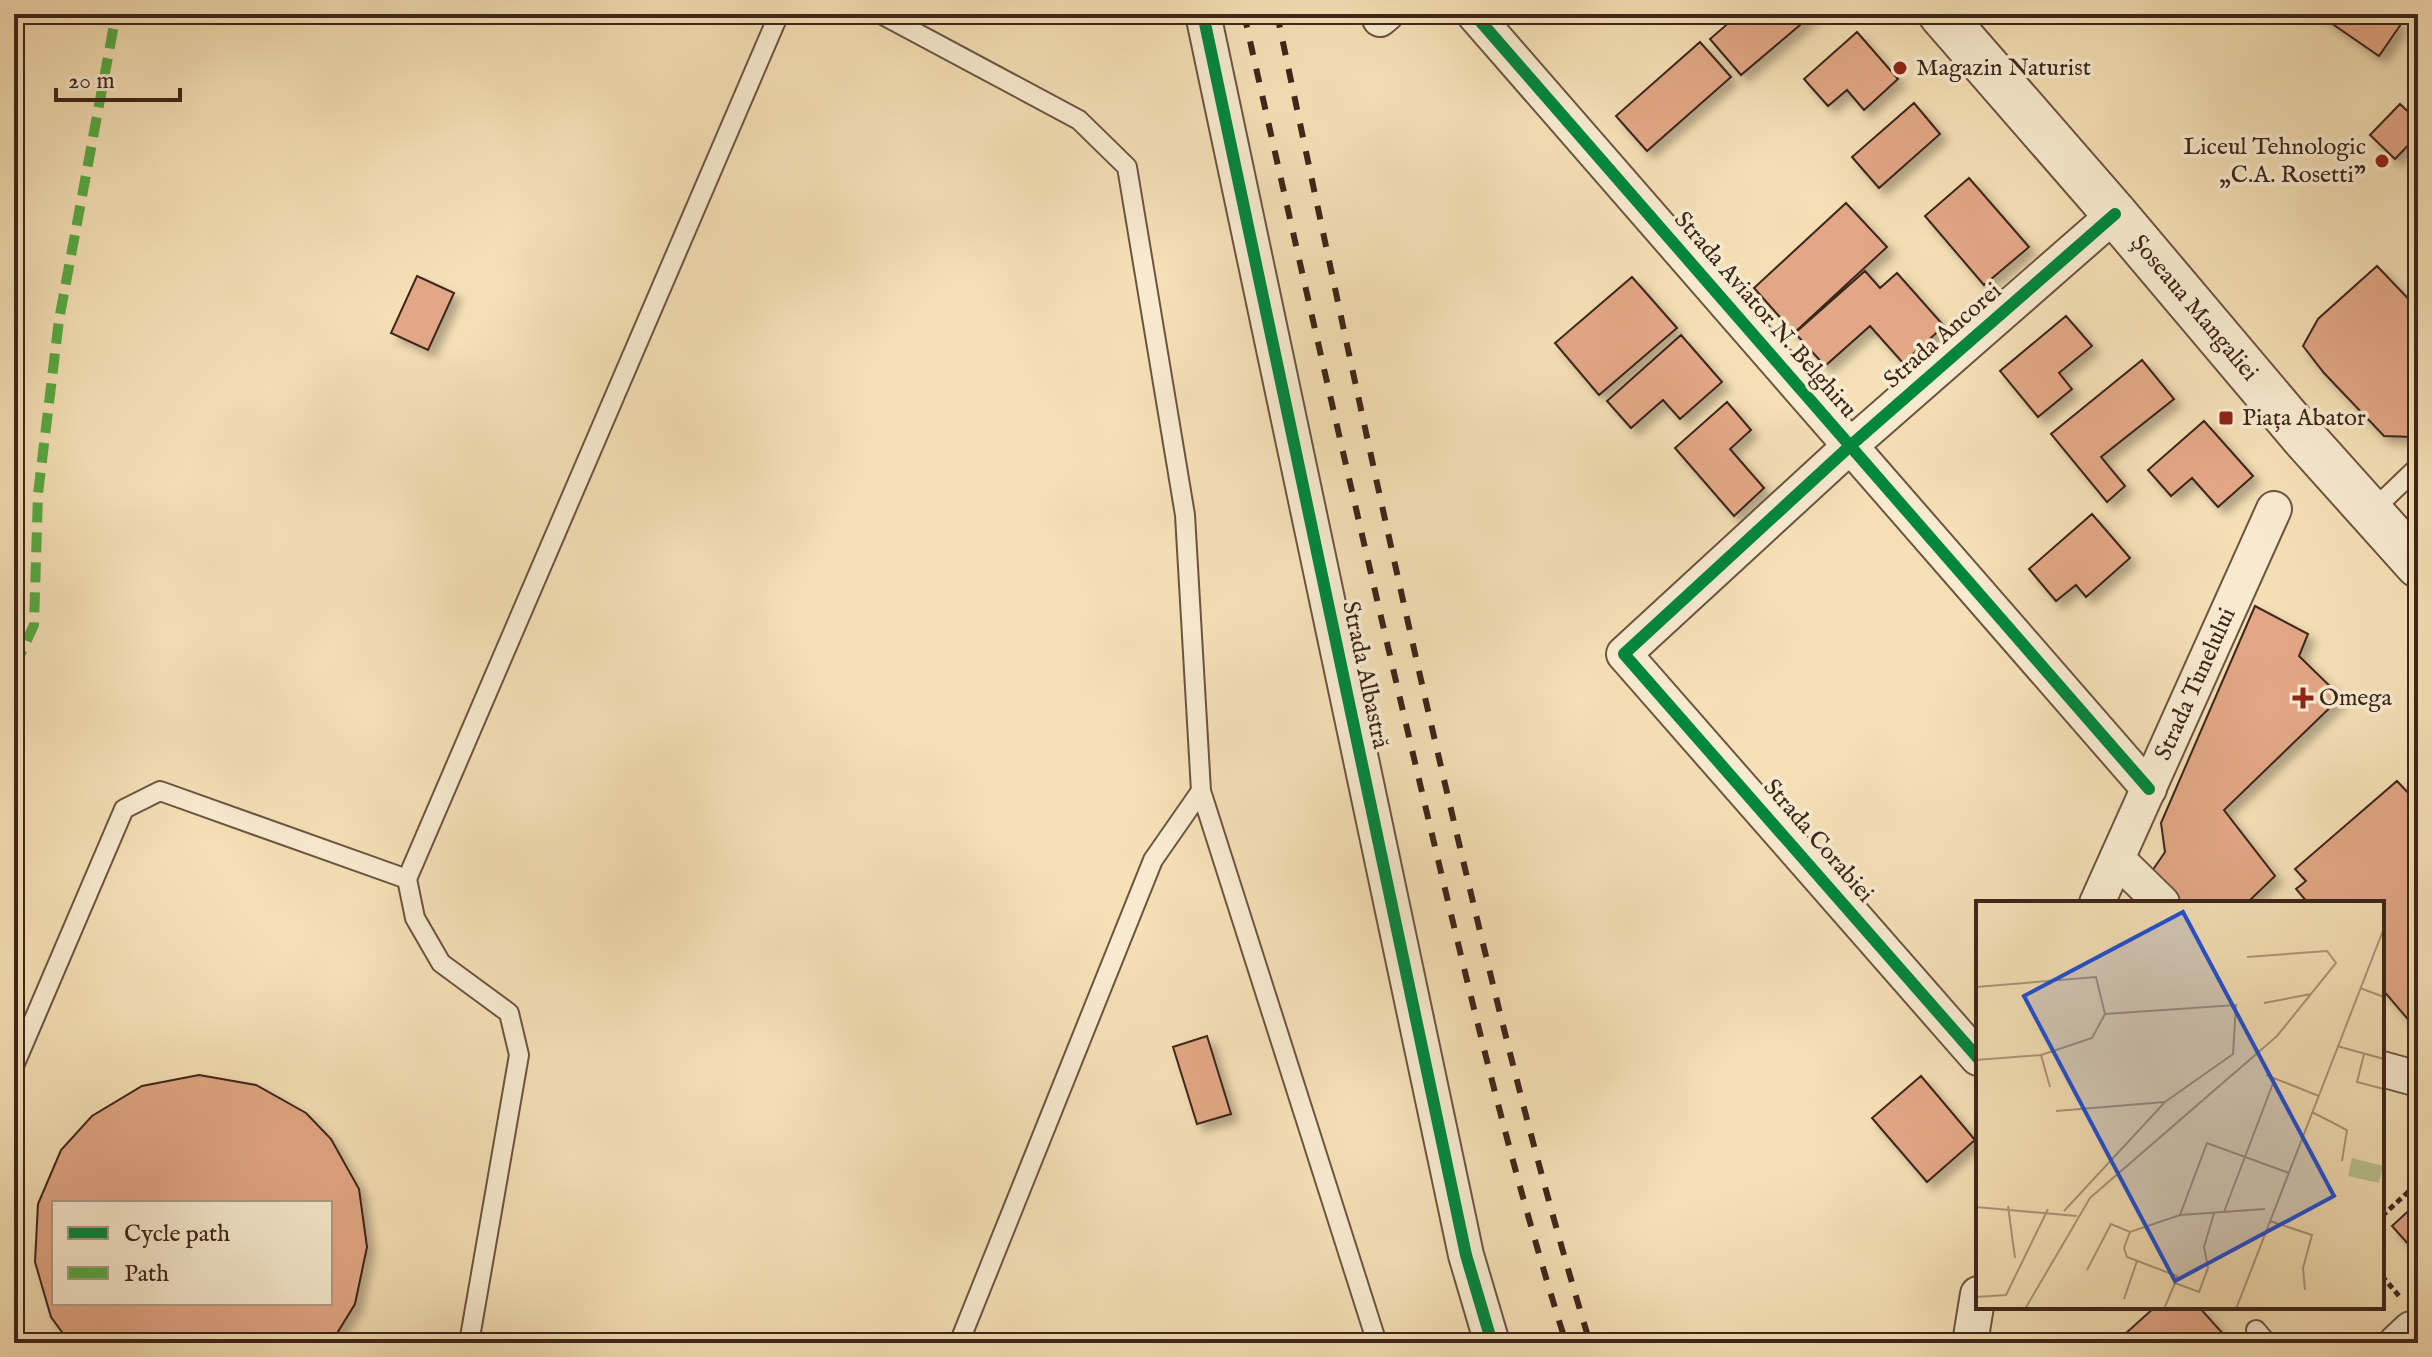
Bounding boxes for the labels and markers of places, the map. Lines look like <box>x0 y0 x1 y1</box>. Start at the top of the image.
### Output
place label: Magazin Naturist <box>1916 53 2091 84</box>
marker: Magazin Naturist <box>1891 59 1909 77</box>
place label: Liceul Tehnologic „C.A. Rosetti” <box>2183 132 2366 191</box>
marker: Liceul Tehnologic „C.A. Rosetti” <box>2373 152 2391 170</box>
place label: Piața Abator <box>2242 403 2366 434</box>
marker: Piața Abator <box>2217 409 2235 427</box>
place label: Omega <box>2319 683 2392 714</box>
marker: Omega <box>2294 689 2312 707</box>

